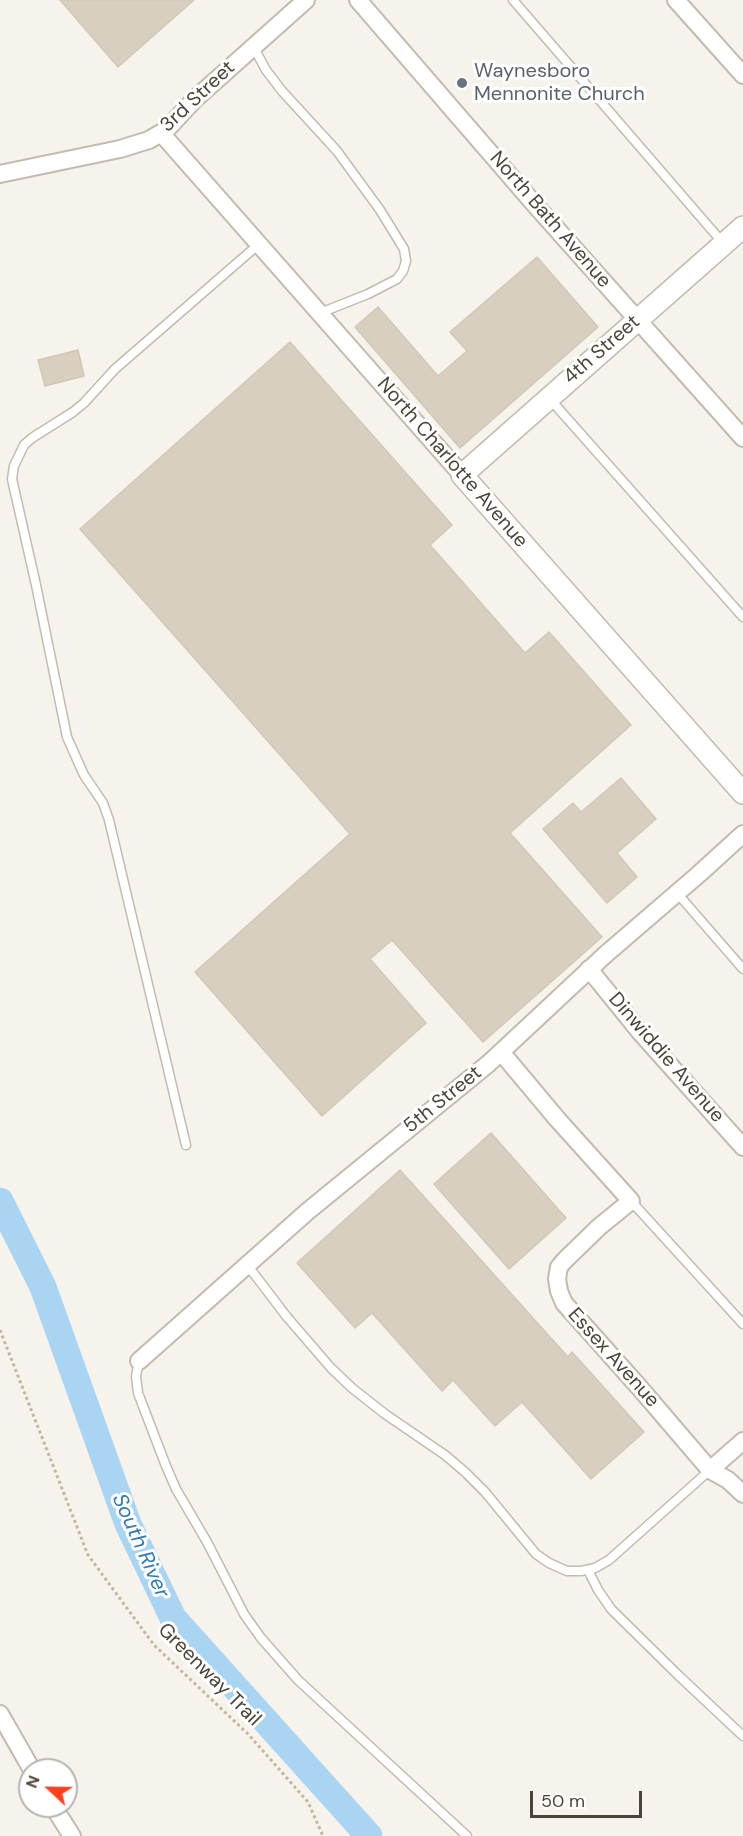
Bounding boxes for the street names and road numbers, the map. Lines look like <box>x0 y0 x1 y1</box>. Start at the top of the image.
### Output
street label: 3rd Street <box>156 56 240 138</box>
street label: North Bath Avenue <box>484 147 616 293</box>
street label: 4th Street <box>559 310 645 390</box>
street label: North Charlotte Avenue <box>371 373 533 553</box>
street label: Dinwiddie Avenue <box>603 988 729 1128</box>
street label: 5th Street <box>399 1061 487 1139</box>
street label: Essex Avenue <box>562 1303 664 1413</box>
street label: Greenway Trail <box>152 1618 266 1732</box>

